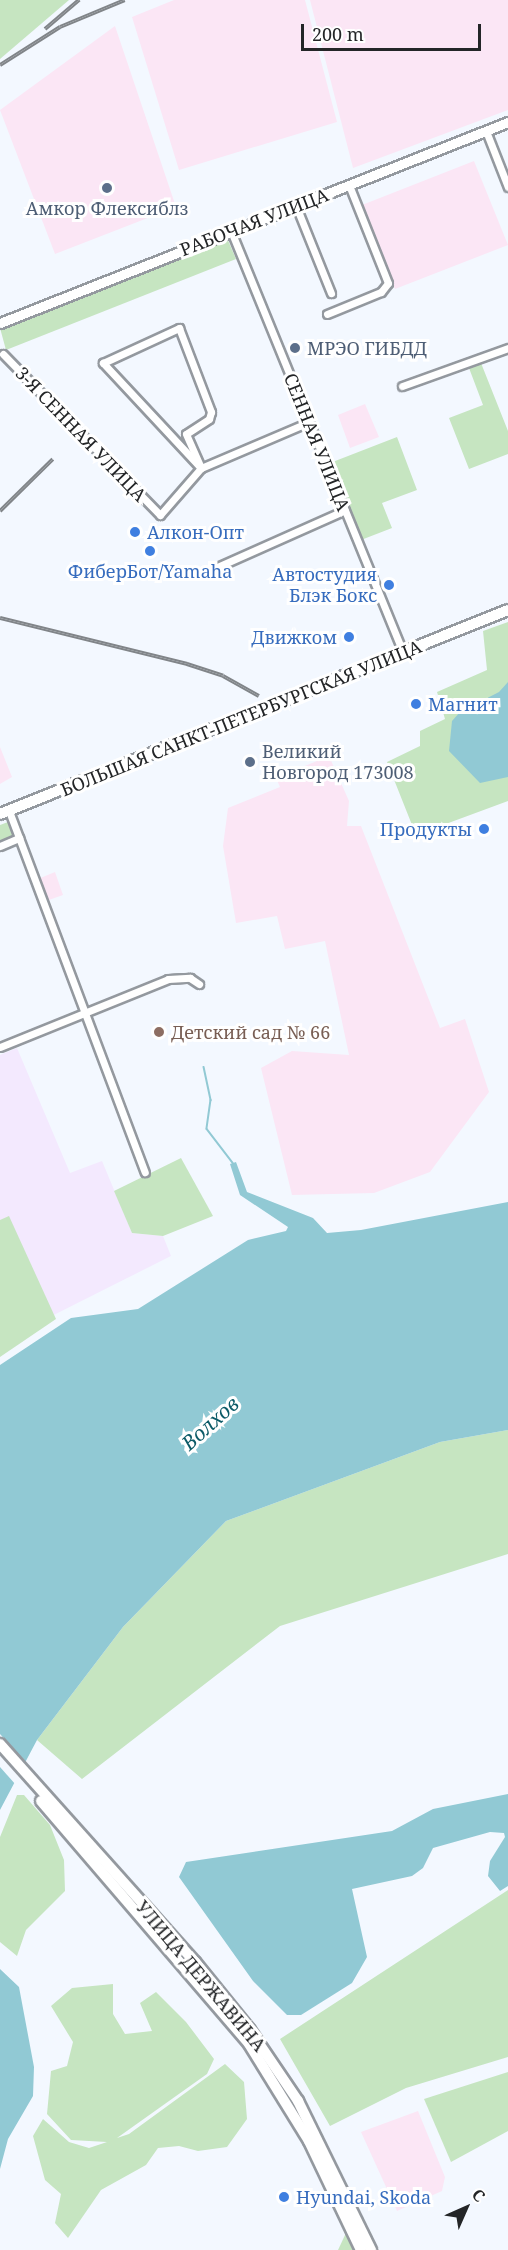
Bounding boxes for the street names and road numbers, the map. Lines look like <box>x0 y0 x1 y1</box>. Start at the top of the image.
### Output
street label: РАБОЧАЯ УЛИЦА <box>177 184 331 260</box>
street label: 3-Я СЕННАЯ УЛИЦА <box>11 362 151 506</box>
street label: СЕННАЯ УЛИЦА <box>280 370 354 514</box>
street label: БОЛЬШАЯ САНКТ-ПЕТЕРБУРГСКАЯ УЛИЦА <box>57 635 425 801</box>
street label: УЛИЦА ДЕРЖАВИНА <box>132 1896 270 2056</box>

